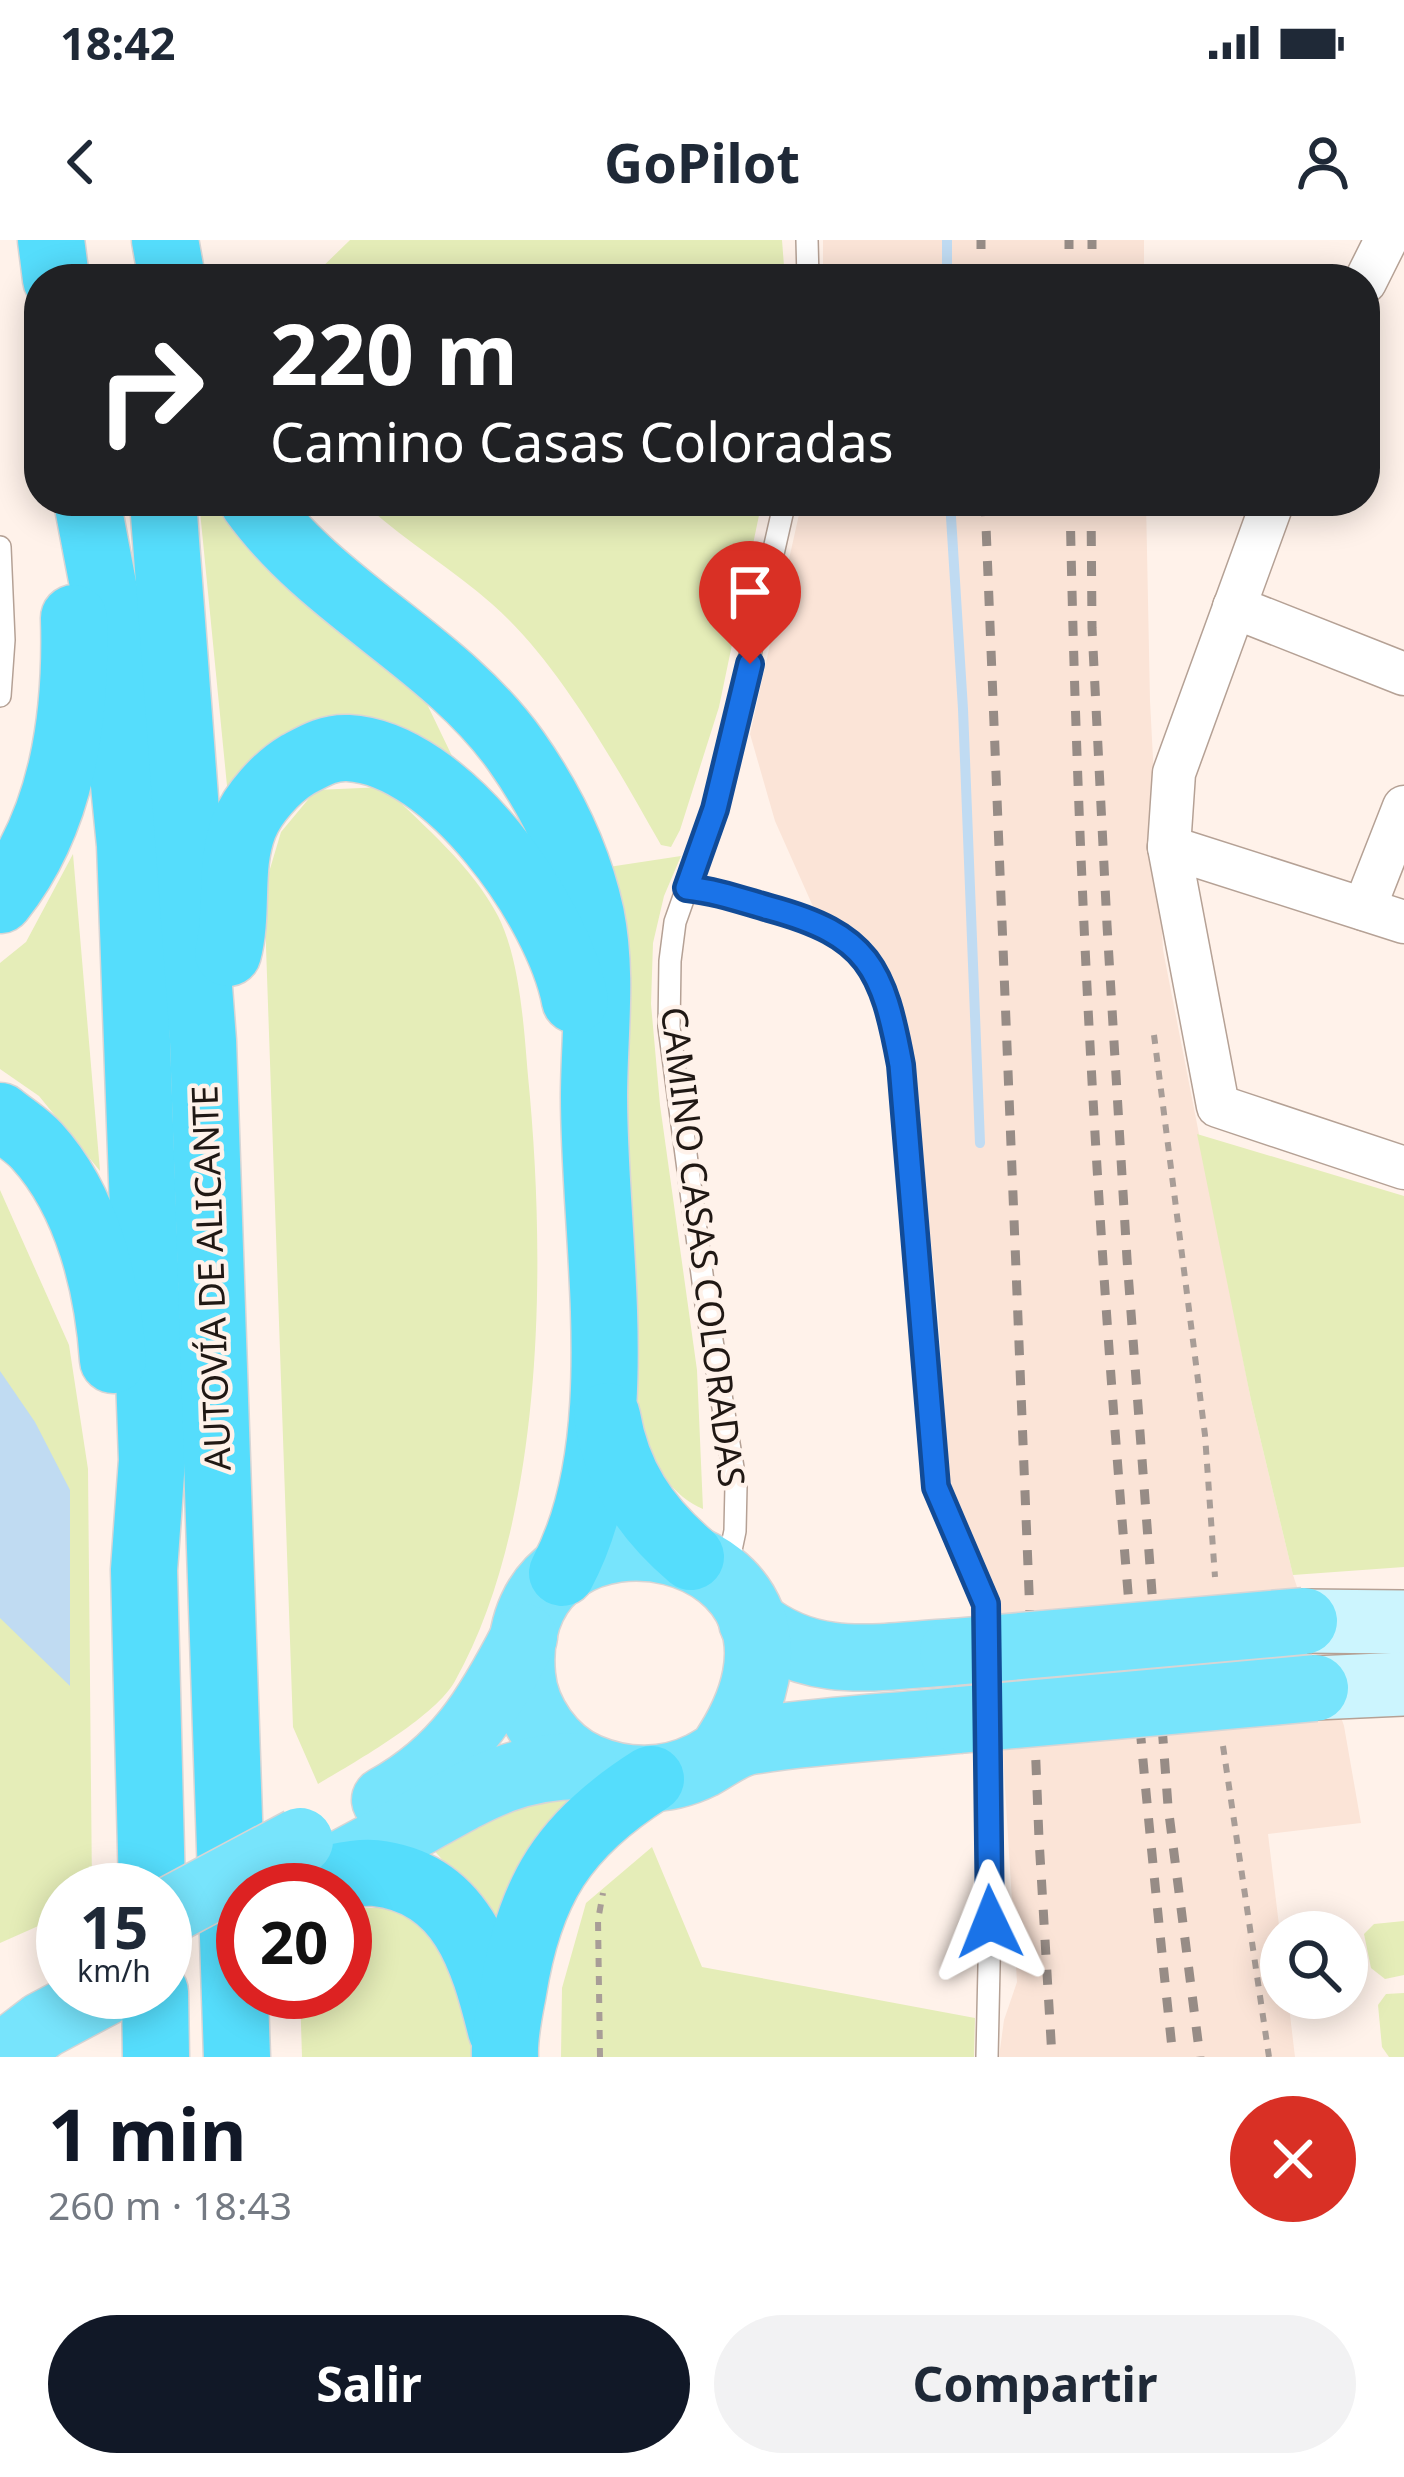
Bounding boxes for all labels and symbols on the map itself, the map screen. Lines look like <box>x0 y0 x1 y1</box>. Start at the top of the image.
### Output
pin <box>699 541 801 664</box>
street label: CAMINO CASAS COLORADAS <box>650 1004 757 1490</box>
street label: AUTOVÍA DE ALICANTE <box>179 1085 242 1471</box>
position arrow <box>927 1859 1053 1985</box>
speed limit sign: 20 <box>216 1863 372 2019</box>

